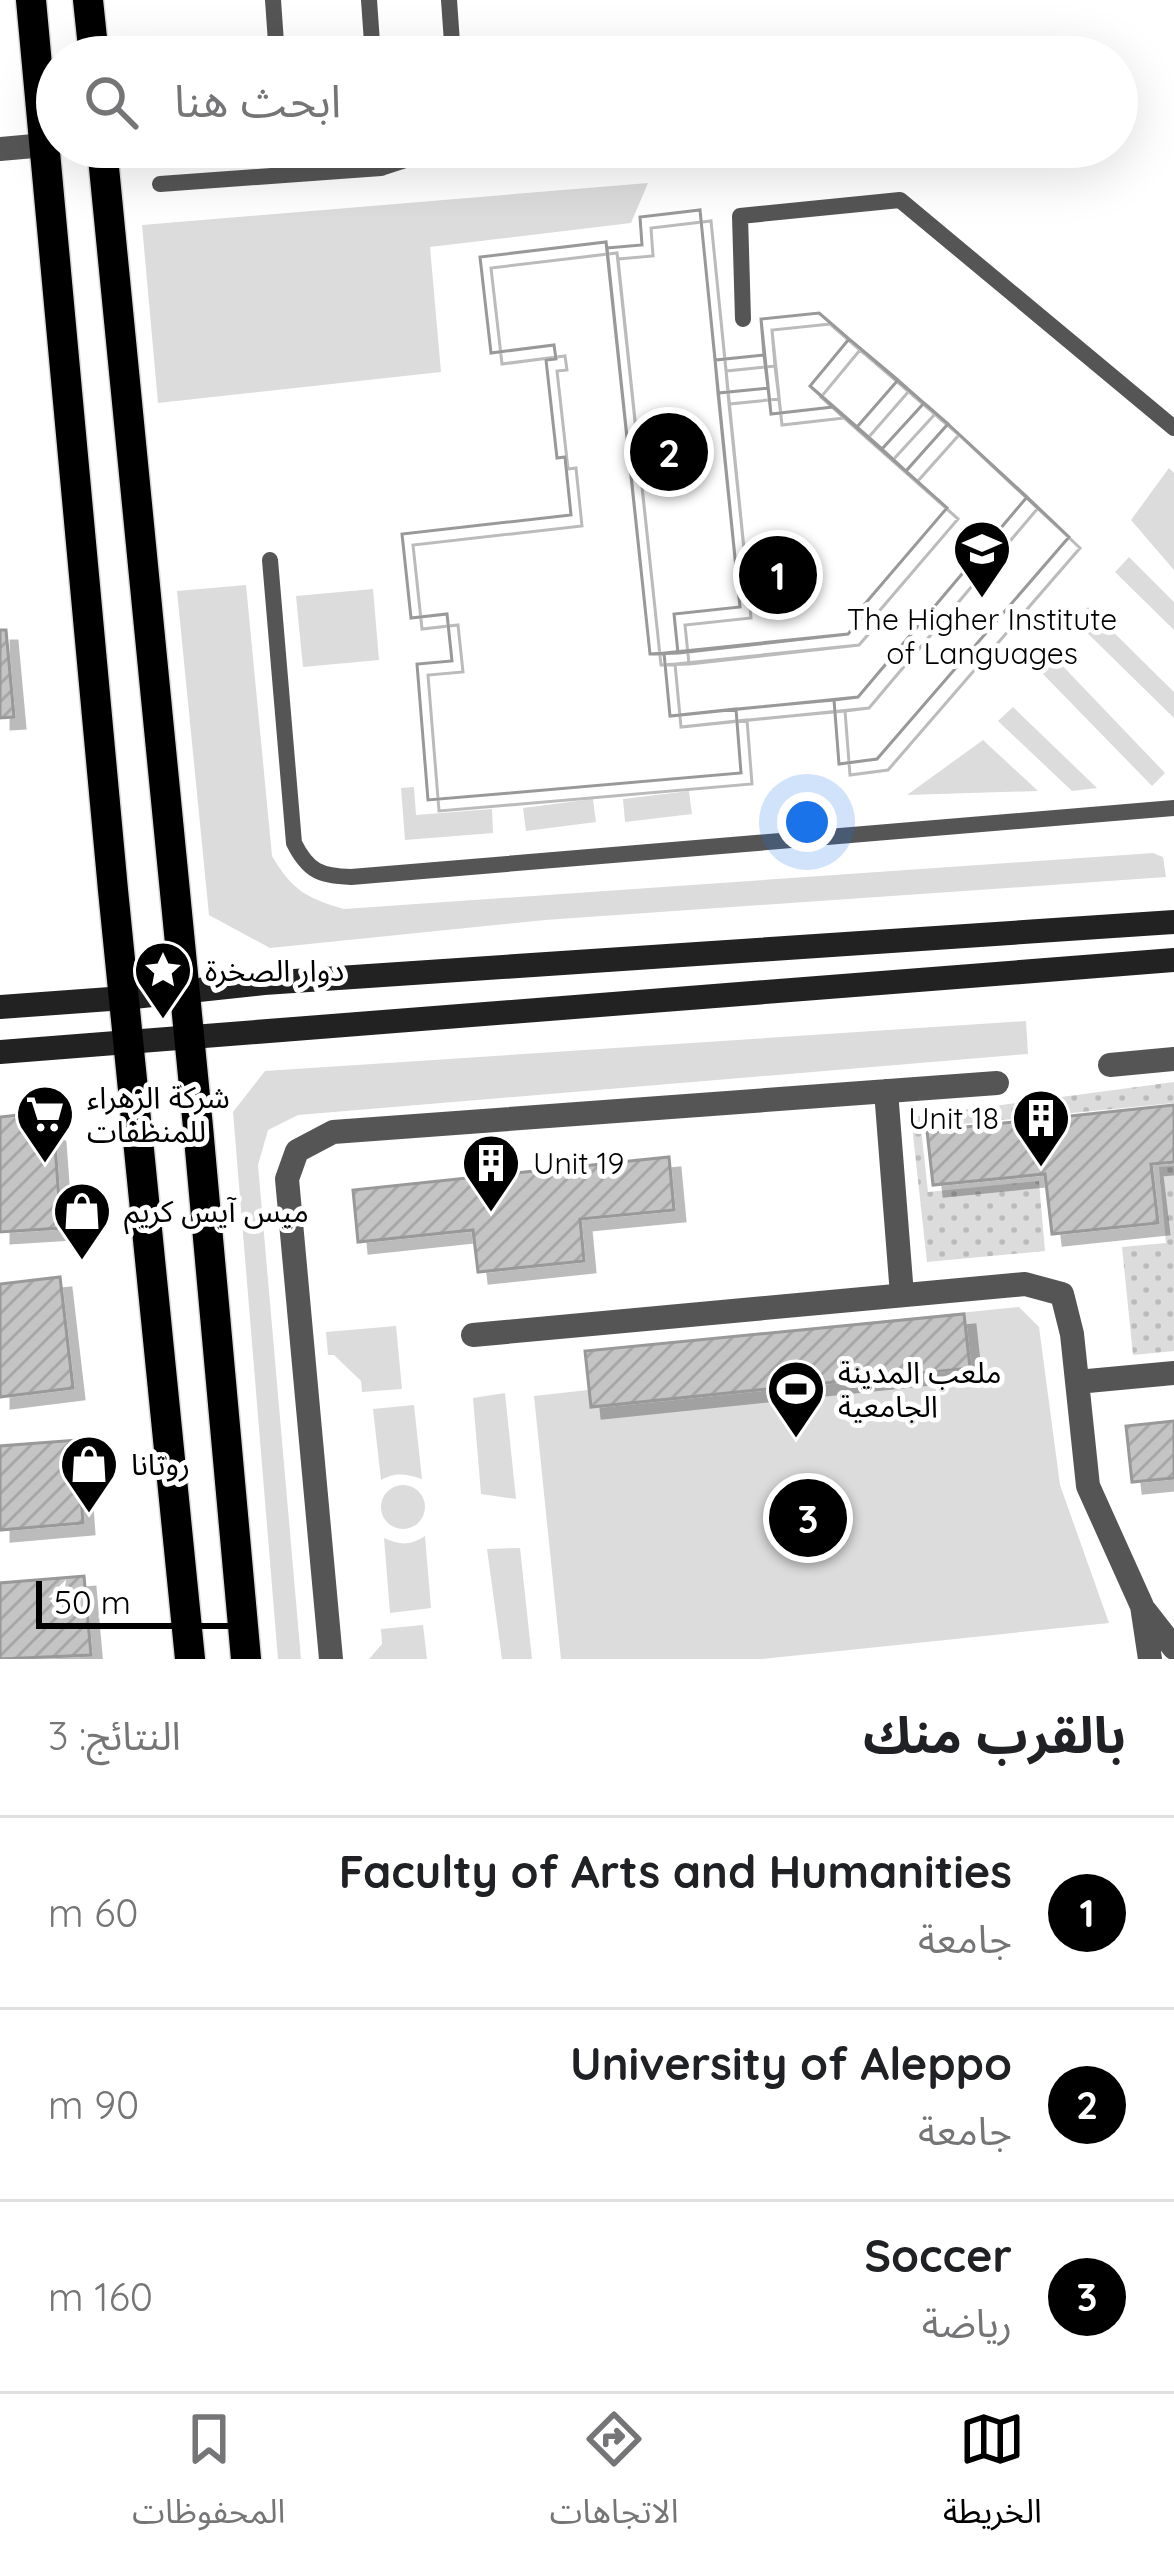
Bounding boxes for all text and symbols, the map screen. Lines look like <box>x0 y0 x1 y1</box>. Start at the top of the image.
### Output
search box <box>36 36 1138 168</box>
icon: search <box>78 69 144 135</box>
text: ابحث هنا <box>174 72 341 128</box>
pin: 2 <box>630 407 708 497</box>
school or university icon: The Higher Institute of Languages <box>951 518 1013 600</box>
pin: 1 <box>739 530 817 620</box>
place label: The Higher Institute of Languages <box>847 600 1117 672</box>
your location <box>777 792 837 852</box>
place icon: دوار الصخرة <box>132 939 194 1021</box>
place label: دوار الصخرة <box>205 951 344 989</box>
place label: شركة الزهراء للمنظفات <box>87 1078 230 1150</box>
supermarket icon: شركة الزهراء للمنظفات <box>14 1083 76 1165</box>
building icon: Unit 18 <box>1010 1087 1072 1169</box>
place label: Unit 18 <box>908 1099 999 1137</box>
building icon: Unit 19 <box>460 1132 522 1214</box>
place label: Unit 19 <box>533 1144 624 1182</box>
shop icon: ميس آيس كريم <box>51 1180 113 1262</box>
place label: ميس آيس كريم <box>124 1192 309 1235</box>
place label: ملعب المدينة الجامعية <box>838 1353 1001 1425</box>
sports icon: ملعب المدينة الجامعية <box>765 1358 827 1440</box>
shop icon: روتانا <box>58 1433 120 1515</box>
place label: روتانا <box>131 1445 190 1483</box>
pin: 3 <box>769 1473 847 1563</box>
scale bar <box>36 1575 252 1628</box>
text: 50 m <box>54 1581 131 1622</box>
text: بالقرب منك <box>863 1702 1126 1766</box>
text: النتائج: 3 <box>48 1711 181 1760</box>
text: Faculty of Arts and Humanities <box>339 1843 1012 1899</box>
text: 60 m <box>48 1888 138 1937</box>
text: 1 <box>1079 1888 1095 1937</box>
text: جامعة <box>918 1914 1012 1963</box>
text: University of Aleppo <box>570 2035 1012 2091</box>
text: 90 m <box>48 2080 139 2129</box>
text: 2 <box>1076 2080 1098 2129</box>
text: جامعة <box>918 2106 1012 2155</box>
text: Soccer <box>864 2227 1012 2283</box>
text: 160 m <box>48 2272 153 2321</box>
text: 3 <box>1077 2272 1097 2321</box>
text: رياضة <box>922 2298 1012 2347</box>
tab: المحفوظات <box>132 2406 285 2547</box>
tab: الاتجاهات <box>550 2406 679 2547</box>
tab: الخريطة <box>943 2406 1042 2547</box>

